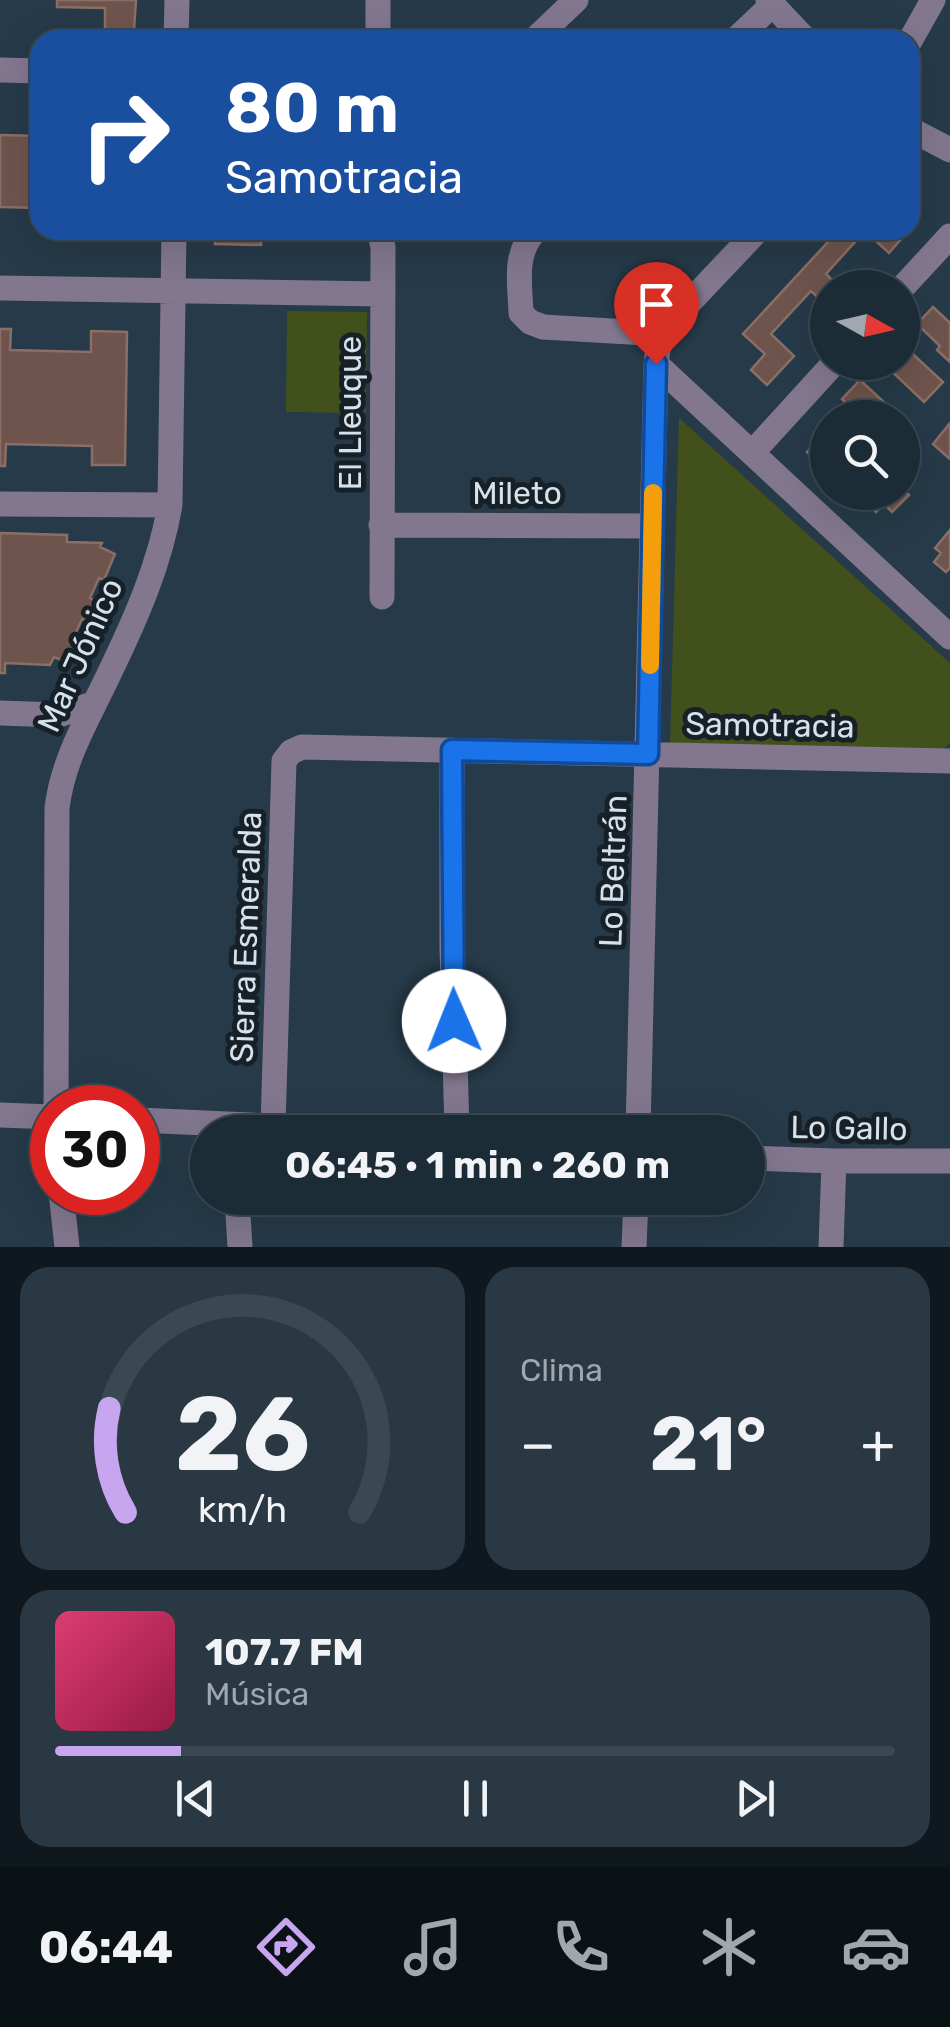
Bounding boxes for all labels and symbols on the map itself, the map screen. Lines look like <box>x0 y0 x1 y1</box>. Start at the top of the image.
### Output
pin <box>614 262 699 365</box>
north arrow <box>810 270 920 380</box>
street label: El Lleuque <box>331 336 369 490</box>
street label: Mileto <box>472 474 562 512</box>
street label: Mar Jónico <box>29 572 131 738</box>
street label: Samotracia <box>685 705 855 745</box>
street label: Lo Beltrán <box>591 794 635 948</box>
street label: Sierra Esmeralda <box>223 811 269 1063</box>
position arrow <box>402 969 506 1073</box>
speed limit sign: 30 <box>30 1085 160 1215</box>
street label: Lo Gallo <box>790 1108 908 1148</box>

